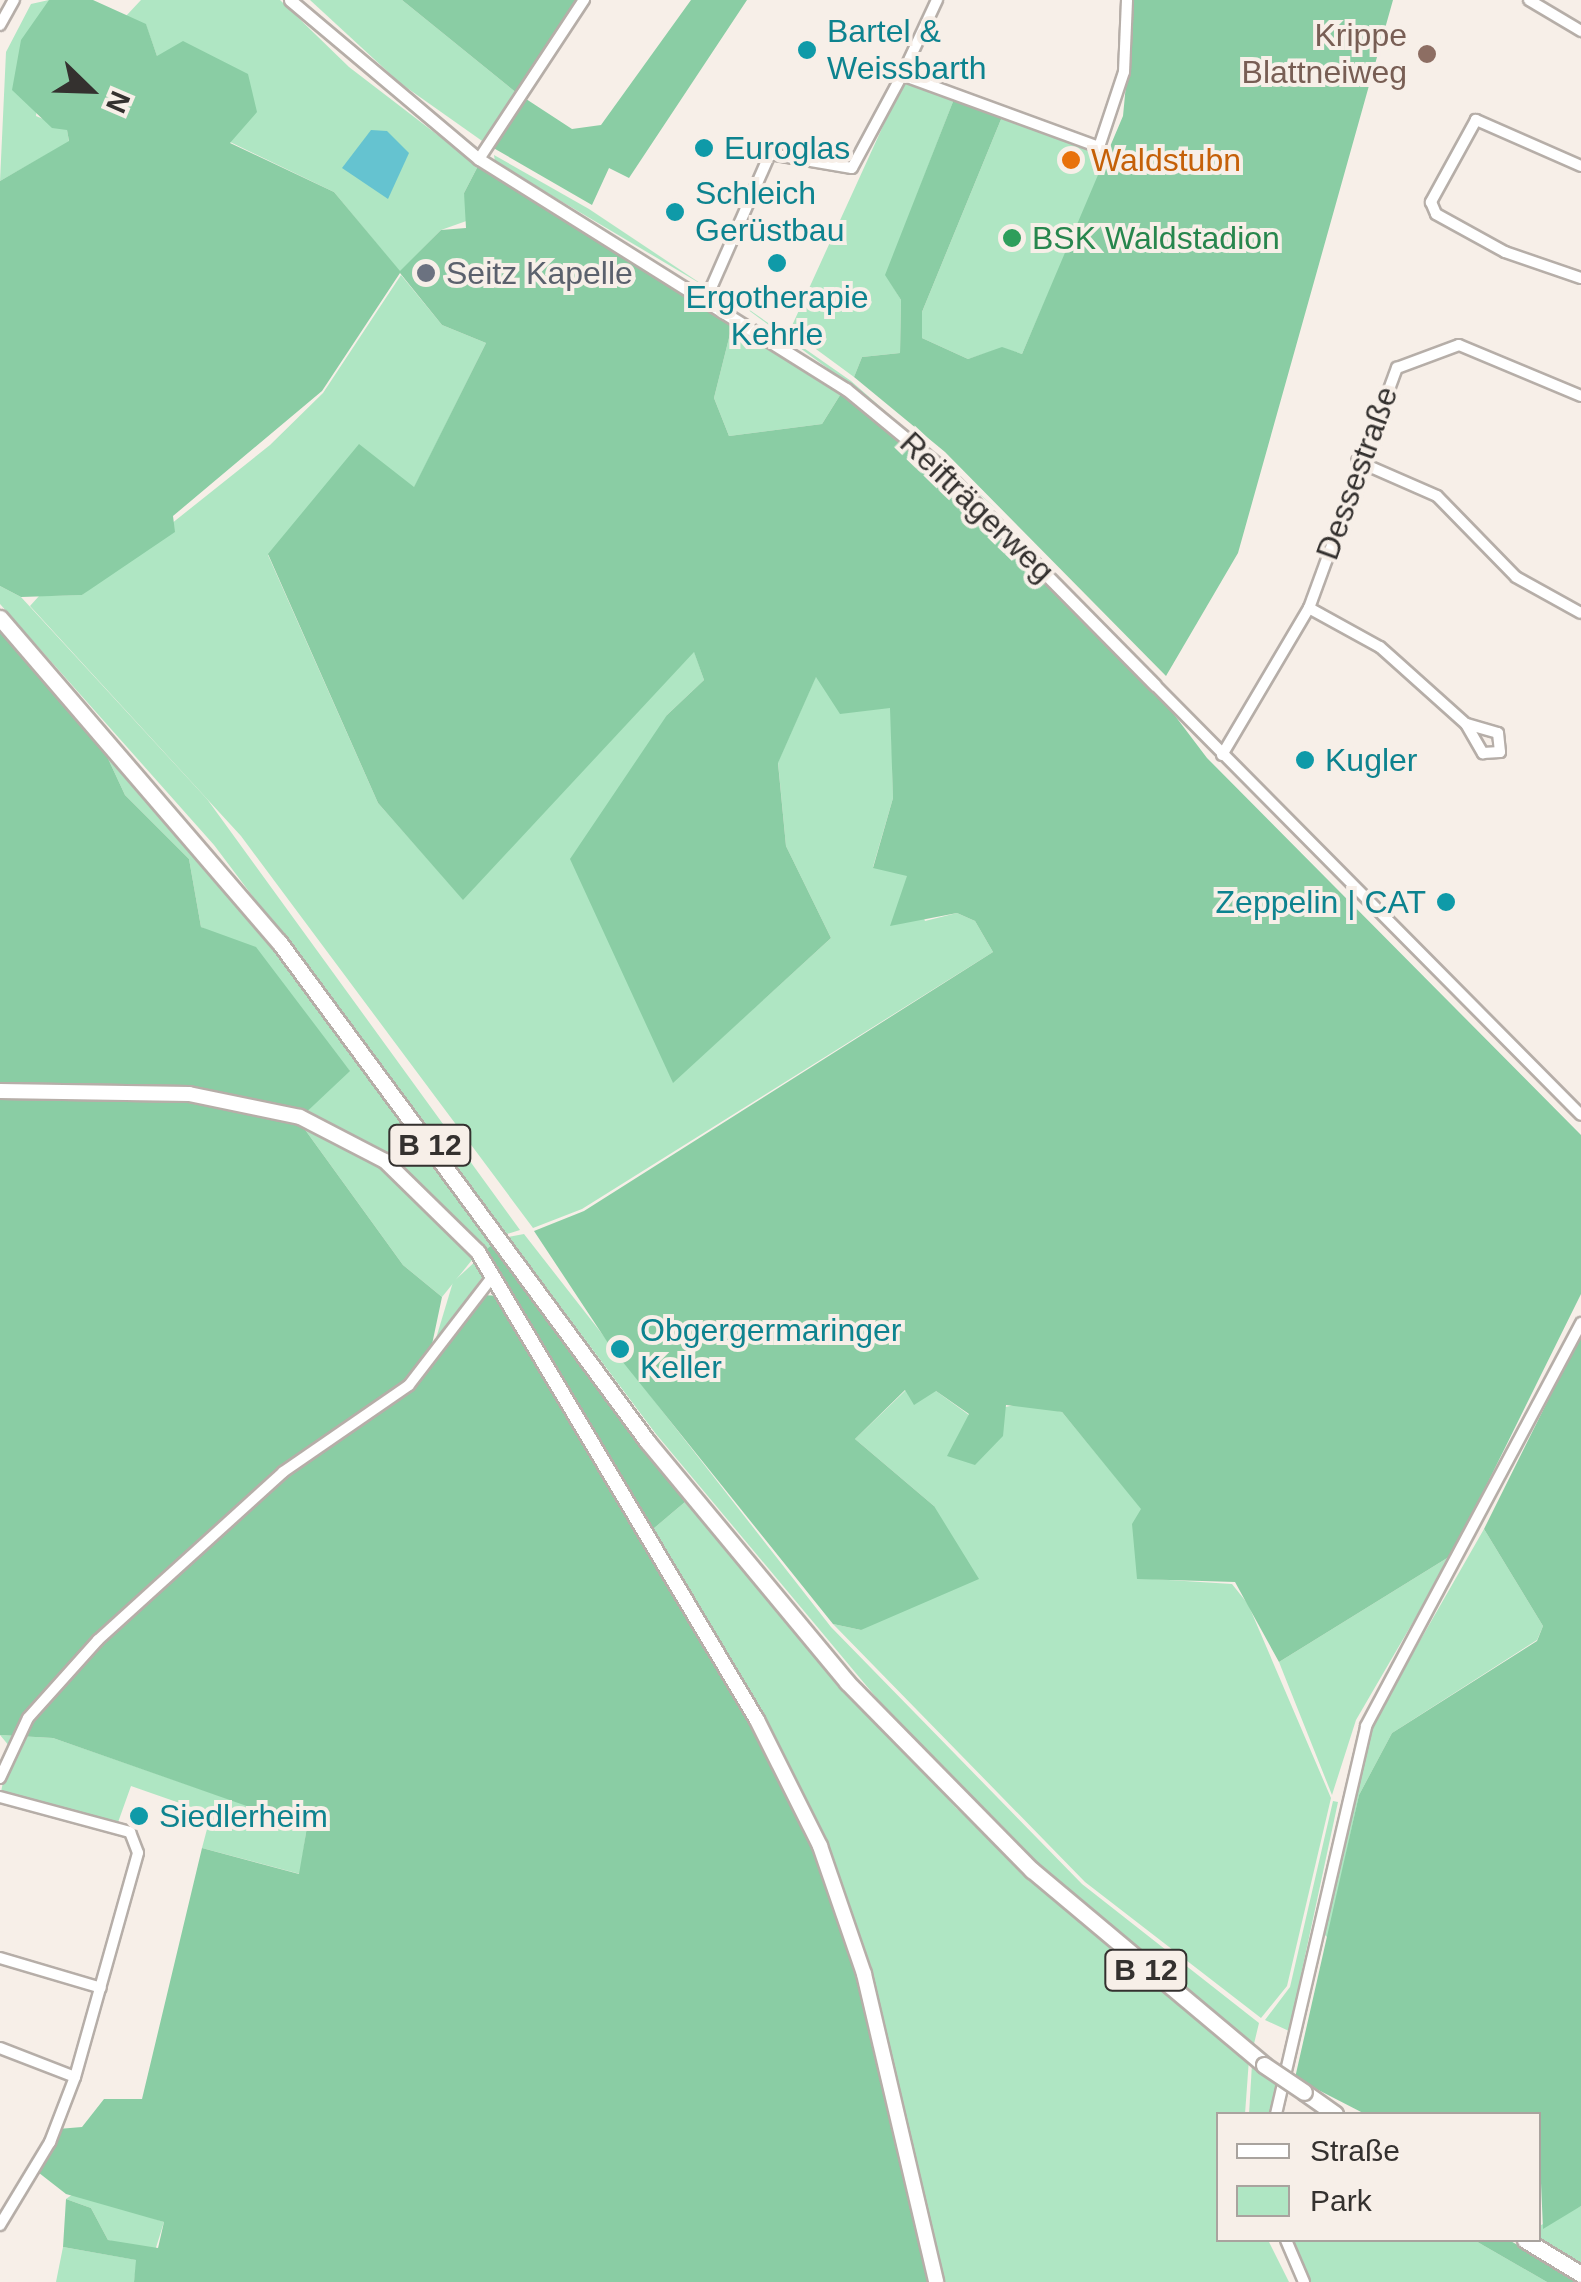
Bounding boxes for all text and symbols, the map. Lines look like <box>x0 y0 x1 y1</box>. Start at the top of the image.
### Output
place label: Bartel & Weissbarth <box>827 13 986 88</box>
place label: Krippe Blattneiweg <box>1242 17 1407 92</box>
marker: Bartel & Weissbarth <box>796 39 818 61</box>
north arrow <box>40 40 140 140</box>
marker: Krippe Blattneiweg <box>1416 43 1438 65</box>
text: N <box>100 87 136 117</box>
place label: Euroglas <box>724 129 850 167</box>
marker: Euroglas <box>693 137 715 159</box>
place label: Waldstubn <box>1091 141 1241 179</box>
marker: Waldstubn <box>1060 149 1082 171</box>
place label: Schleich Gerüstbau <box>695 175 844 250</box>
marker: Schleich Gerüstbau <box>664 201 686 223</box>
place label: BSK Waldstadion <box>1032 219 1280 257</box>
marker: BSK Waldstadion <box>1001 227 1023 249</box>
marker: Ergotherapie Kehrle <box>766 252 788 274</box>
place label: Seitz Kapelle <box>446 254 633 292</box>
marker: Seitz Kapelle <box>415 262 437 284</box>
place label: Ergotherapie Kehrle <box>685 279 869 354</box>
street label: Dessestraße <box>1308 381 1406 565</box>
street label: Reifträgerweg <box>892 424 1062 590</box>
place label: Kugler <box>1325 741 1418 779</box>
marker: Kugler <box>1294 749 1316 771</box>
place label: Zeppelin | CAT <box>1216 883 1426 921</box>
marker: Zeppelin | CAT <box>1435 891 1457 913</box>
road number: B 12 <box>388 1120 472 1170</box>
place label: Obgergermaringer Keller <box>640 1312 901 1387</box>
marker: Obgergermaringer Keller <box>609 1338 631 1360</box>
place label: Siedlerheim <box>159 1797 328 1835</box>
marker: Siedlerheim <box>128 1805 150 1827</box>
road number: B 12 <box>1104 1945 1188 1995</box>
legend <box>1216 2112 1541 2242</box>
text: Straße <box>1310 2134 1400 2167</box>
text: Park <box>1310 2184 1372 2217</box>

